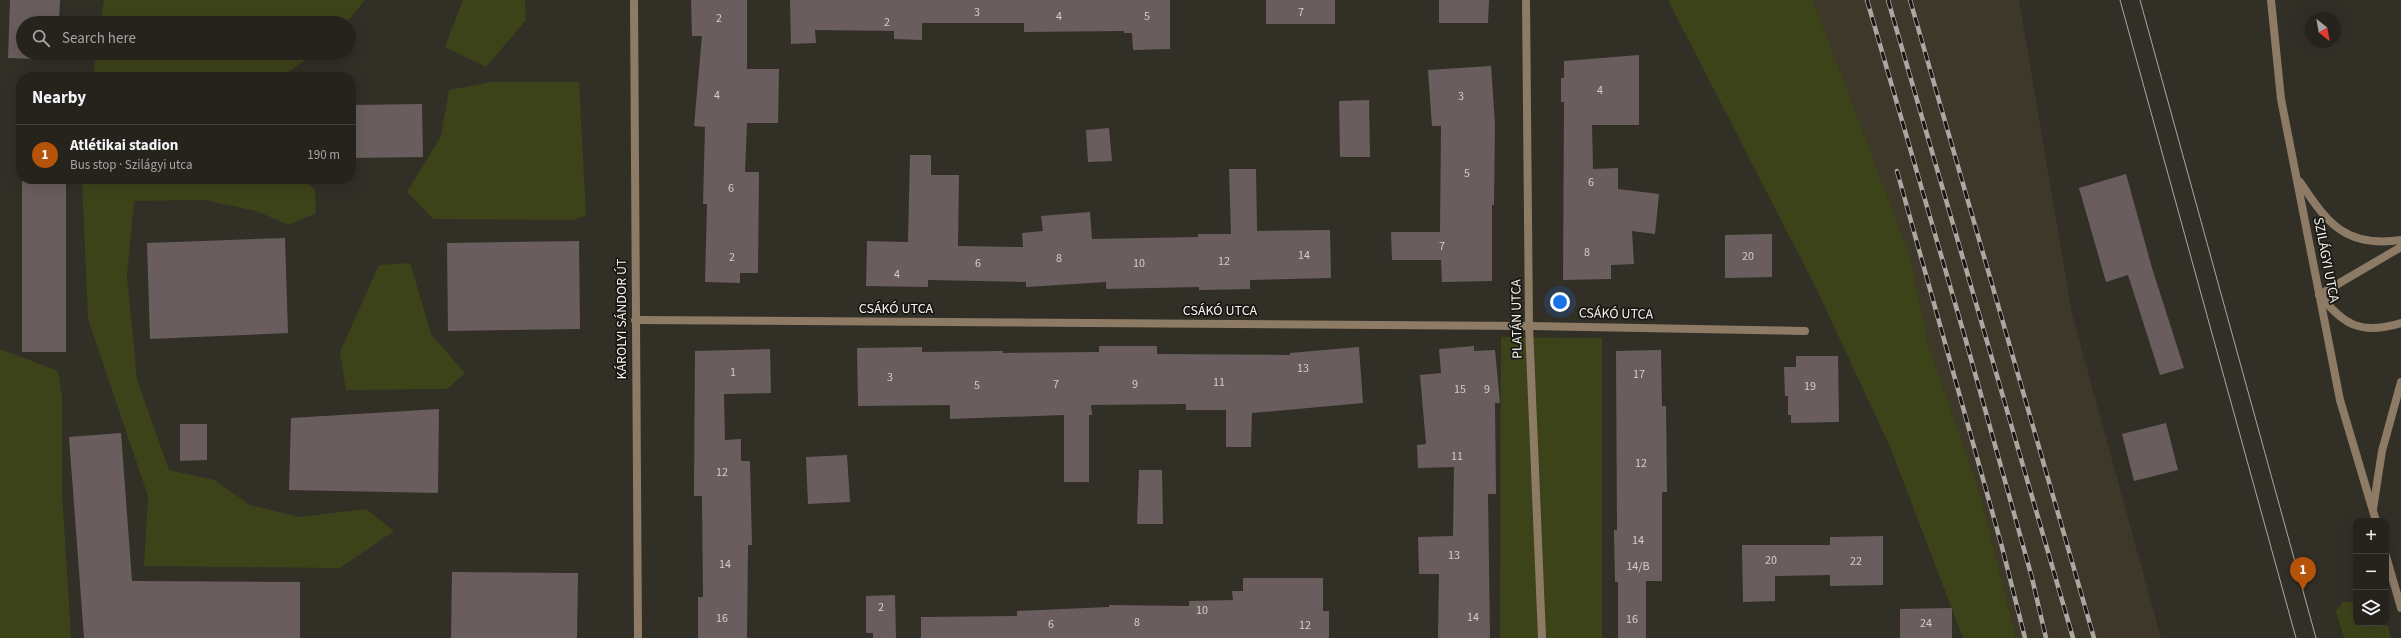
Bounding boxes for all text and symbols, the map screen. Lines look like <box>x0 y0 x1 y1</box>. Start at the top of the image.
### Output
house number: 3 <box>974 4 980 21</box>
house number: 7 <box>1298 4 1304 21</box>
house number: 4 <box>1056 8 1062 25</box>
house number: 5 <box>1144 8 1150 25</box>
house number: 2 <box>716 10 722 27</box>
north arrow <box>2305 12 2341 48</box>
house number: 2 <box>884 14 890 31</box>
search box <box>16 16 356 60</box>
icon: search <box>30 27 52 49</box>
text: Search here <box>62 28 136 49</box>
house number: 4 <box>1597 82 1603 99</box>
text: Nearby <box>32 86 86 110</box>
house number: 4 <box>714 87 720 104</box>
house number: 3 <box>1458 88 1464 105</box>
text: Atlétikai stadion <box>70 135 178 156</box>
text: 1 <box>42 146 48 164</box>
text: 190 m <box>307 146 340 164</box>
text: Bus stop · Szilágyi utca <box>70 156 193 174</box>
house number: 5 <box>1464 165 1470 182</box>
house number: 6 <box>1588 174 1594 191</box>
house number: 6 <box>728 180 734 197</box>
street label: SZILÁGYI UTCA <box>2308 216 2344 305</box>
house number: 7 <box>1439 238 1445 255</box>
house number: 8 <box>1584 244 1590 261</box>
house number: 14 <box>1298 247 1310 264</box>
house number: 20 <box>1742 248 1754 265</box>
house number: 2 <box>729 249 735 266</box>
house number: 8 <box>1056 250 1062 267</box>
house number: 12 <box>1218 253 1230 270</box>
house number: 6 <box>975 255 981 272</box>
house number: 10 <box>1133 255 1145 272</box>
street label: KÁROLYI SÁNDOR ÚT <box>612 258 632 380</box>
house number: 4 <box>894 266 900 283</box>
street label: PLATÁN UTCA <box>1506 279 1528 359</box>
your location <box>1550 292 1570 312</box>
street label: CSÁKÓ UTCA <box>859 299 934 319</box>
street label: CSÁKÓ UTCA <box>1183 301 1258 321</box>
street label: CSÁKÓ UTCA <box>1579 303 1654 325</box>
house number: 13 <box>1297 360 1309 377</box>
house number: 1 <box>730 364 736 381</box>
house number: 17 <box>1633 366 1645 383</box>
house number: 3 <box>887 369 893 386</box>
house number: 11 <box>1213 374 1225 391</box>
house number: 7 <box>1053 376 1059 393</box>
house number: 9 <box>1132 376 1138 393</box>
house number: 5 <box>974 377 980 394</box>
house number: 19 <box>1804 378 1816 395</box>
house number: 15 <box>1454 381 1466 398</box>
house number: 9 <box>1484 381 1490 398</box>
house number: 11 <box>1451 448 1463 465</box>
house number: 12 <box>1635 455 1647 472</box>
house number: 12 <box>716 464 728 481</box>
map controls <box>2353 518 2389 626</box>
button: + <box>2353 518 2389 554</box>
house number: 14 <box>1632 532 1644 549</box>
house number: 13 <box>1448 547 1460 564</box>
house number: 20 <box>1765 552 1777 569</box>
house number: 22 <box>1850 553 1862 570</box>
button: − <box>2353 554 2389 590</box>
house number: 14 <box>719 556 731 573</box>
pin: 1 <box>2290 557 2316 590</box>
house number: 14/B <box>1626 558 1650 575</box>
button: layers <box>2353 590 2389 626</box>
house number: 2 <box>878 599 884 616</box>
house number: 10 <box>1196 602 1208 619</box>
house number: 14 <box>1467 609 1479 626</box>
house number: 16 <box>716 610 728 627</box>
house number: 16 <box>1626 611 1638 628</box>
house number: 8 <box>1134 614 1140 631</box>
house number: 24 <box>1920 615 1932 632</box>
house number: 6 <box>1048 616 1054 633</box>
house number: 12 <box>1299 617 1311 634</box>

